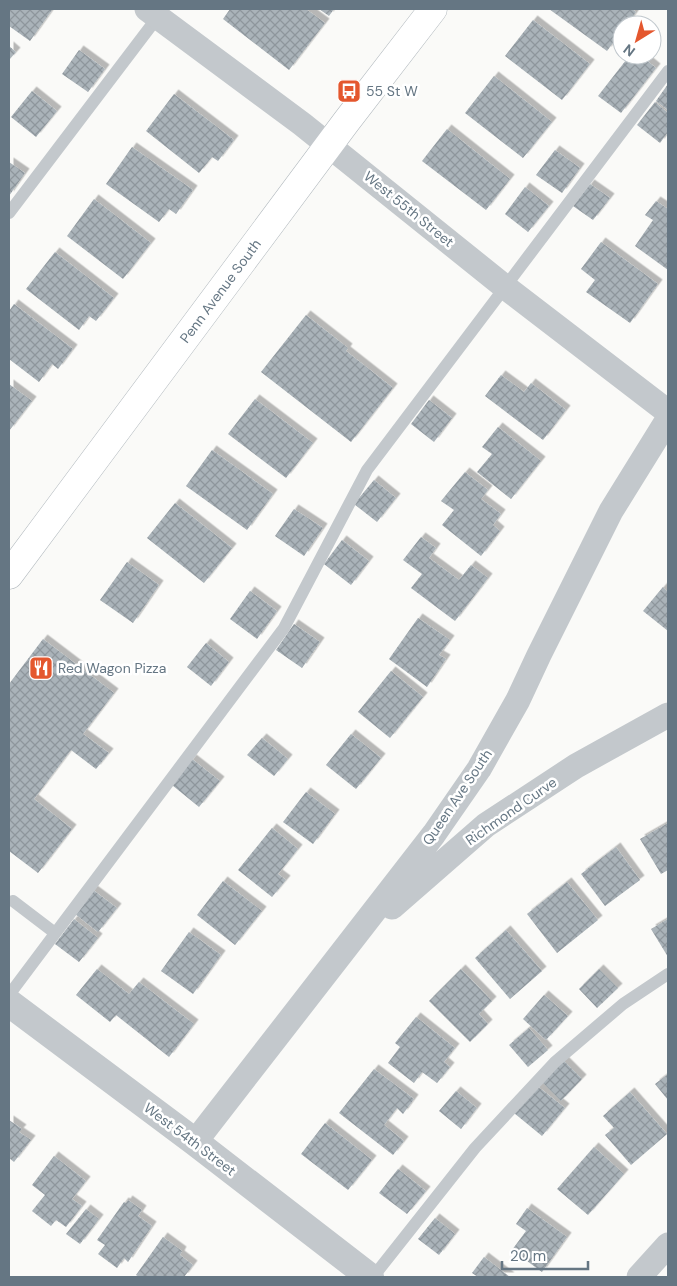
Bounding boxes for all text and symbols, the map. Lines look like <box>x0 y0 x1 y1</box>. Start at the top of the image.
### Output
north arrow <box>612 15 662 65</box>
text: N <box>620 40 639 61</box>
bus stop icon: 55 St W <box>336 78 362 104</box>
place label: 55 St W <box>366 82 418 100</box>
street label: West 55th Street <box>360 167 458 251</box>
street label: Penn Avenue South <box>176 236 265 346</box>
restaurant icon: Red Wagon Pizza <box>28 655 54 681</box>
place label: Red Wagon Pizza <box>58 659 166 677</box>
street label: Queen Ave South <box>418 746 496 848</box>
street label: Richmond Curve <box>462 773 560 849</box>
street label: West 54th Street <box>140 1099 240 1179</box>
scale bar <box>502 1238 588 1270</box>
text: 20 m <box>510 1246 546 1266</box>

